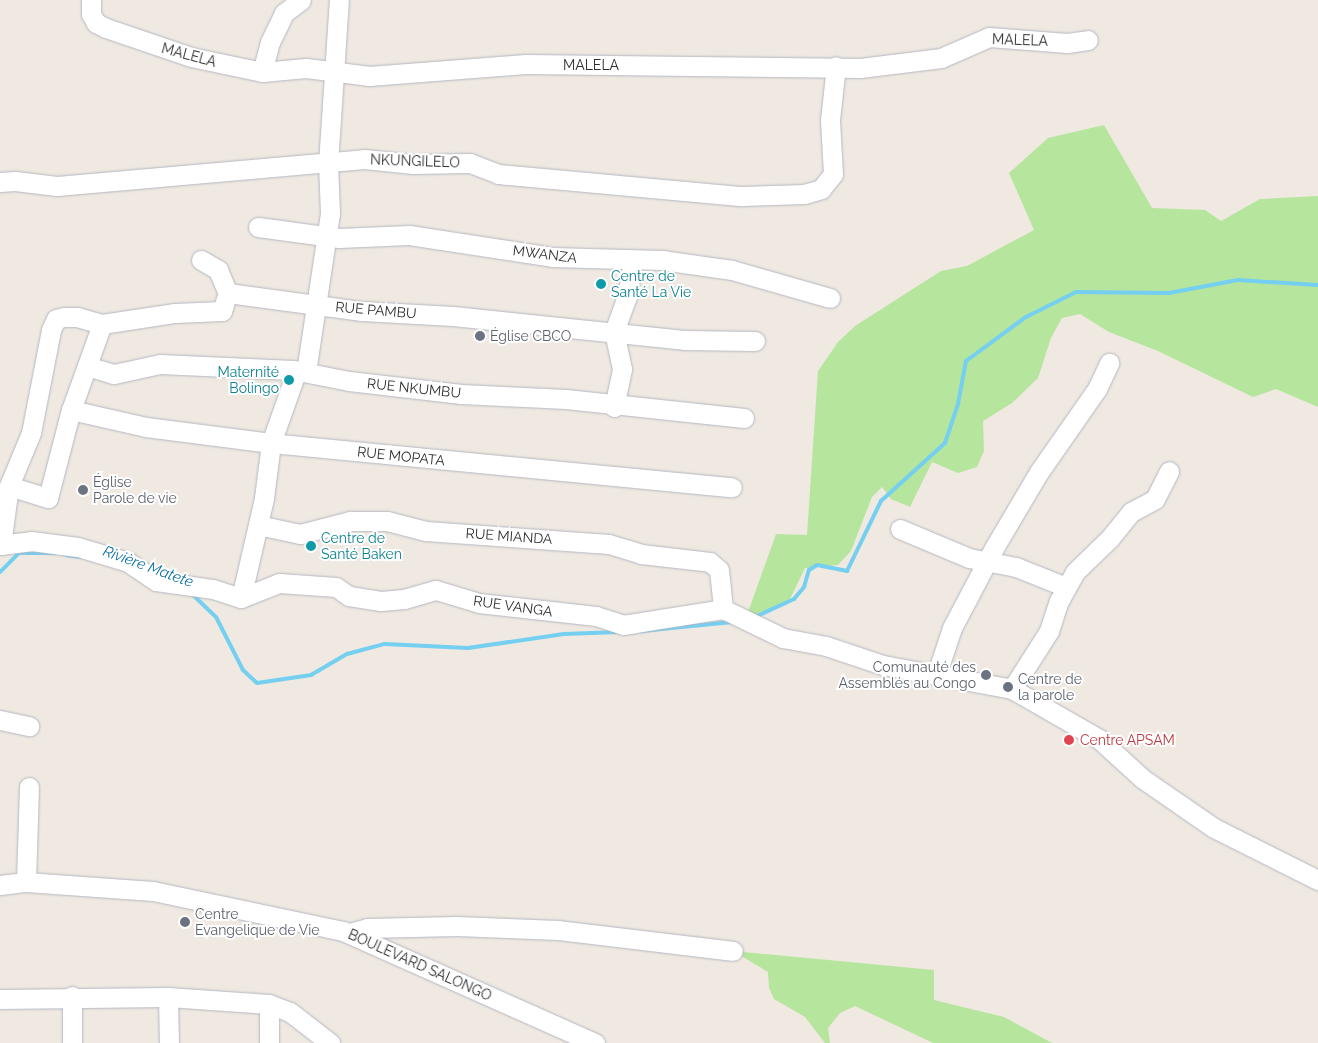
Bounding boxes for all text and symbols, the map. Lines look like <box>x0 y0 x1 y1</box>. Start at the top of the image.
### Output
street label: MALELA <box>992 31 1048 49</box>
street label: MALELA <box>160 40 218 70</box>
street label: MALELA <box>563 57 619 73</box>
street label: NKUNGILELO <box>370 151 460 171</box>
street label: MWANZA <box>512 242 578 266</box>
place label: Centre de Santé La Vie <box>611 268 692 300</box>
marker: Centre de Santé La Vie <box>595 278 607 290</box>
street label: RUE PAMBU <box>335 298 417 322</box>
place label: Église CBCO <box>490 328 571 344</box>
marker: Église CBCO <box>474 330 486 342</box>
place label: Maternité Bolingo <box>218 364 279 397</box>
marker: Maternité Bolingo <box>283 374 295 386</box>
street label: RUE NKUMBU <box>366 375 462 401</box>
street label: RUE MOPATA <box>356 443 446 469</box>
place label: Église Parole de vie <box>93 474 177 507</box>
marker: Église Parole de vie <box>77 484 89 496</box>
street label: RUE MIANDA <box>465 525 553 547</box>
place label: Centre de Santé Baken <box>321 530 402 562</box>
marker: Centre de Santé Baken <box>305 540 317 552</box>
water label: Rivière Matete <box>101 542 195 592</box>
street label: RUE VANGA <box>472 592 554 620</box>
place label: Comunauté des Assemblés au Congo <box>838 659 976 692</box>
marker: Comunauté des Assemblés au Congo <box>980 669 992 681</box>
place label: Centre de la parole <box>1018 671 1082 704</box>
marker: Centre de la parole <box>1002 681 1014 693</box>
place label: Centre APSAM <box>1080 732 1175 748</box>
marker: Centre APSAM <box>1062 733 1076 747</box>
place label: Centre Evangelique de Vie <box>195 906 320 939</box>
marker: Centre Evangelique de Vie <box>179 916 191 928</box>
street label: BOULEVARD SALONGO <box>346 926 494 1004</box>

